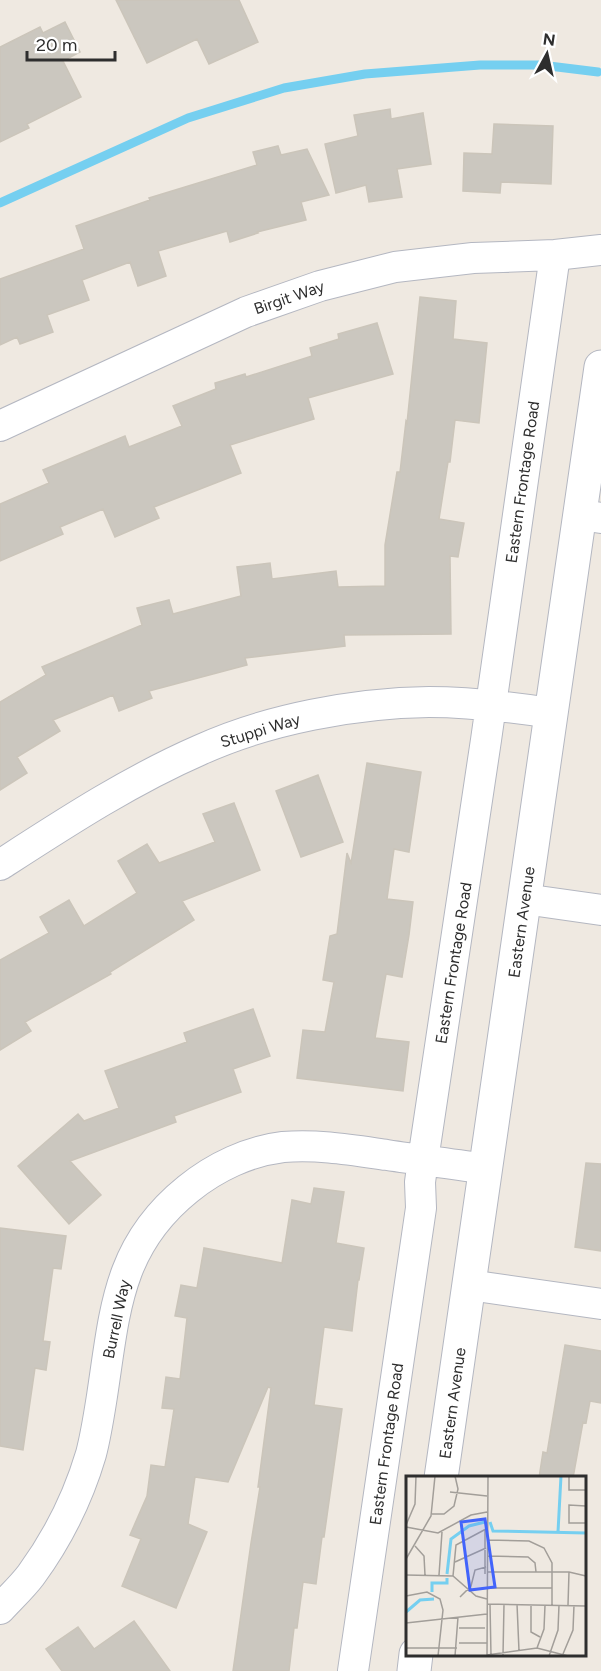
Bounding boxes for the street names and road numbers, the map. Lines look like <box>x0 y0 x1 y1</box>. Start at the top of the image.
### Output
street label: Birgit Way <box>251 276 327 318</box>
street label: Eastern Frontage Road <box>502 400 543 564</box>
street label: Stuppi Way <box>218 709 303 752</box>
street label: Eastern Avenue <box>504 865 539 979</box>
street label: Eastern Frontage Road <box>431 881 476 1045</box>
street label: Burrell Way <box>99 1277 134 1360</box>
street label: Eastern Avenue <box>435 1346 470 1460</box>
street label: Eastern Frontage Road <box>366 1362 407 1526</box>

